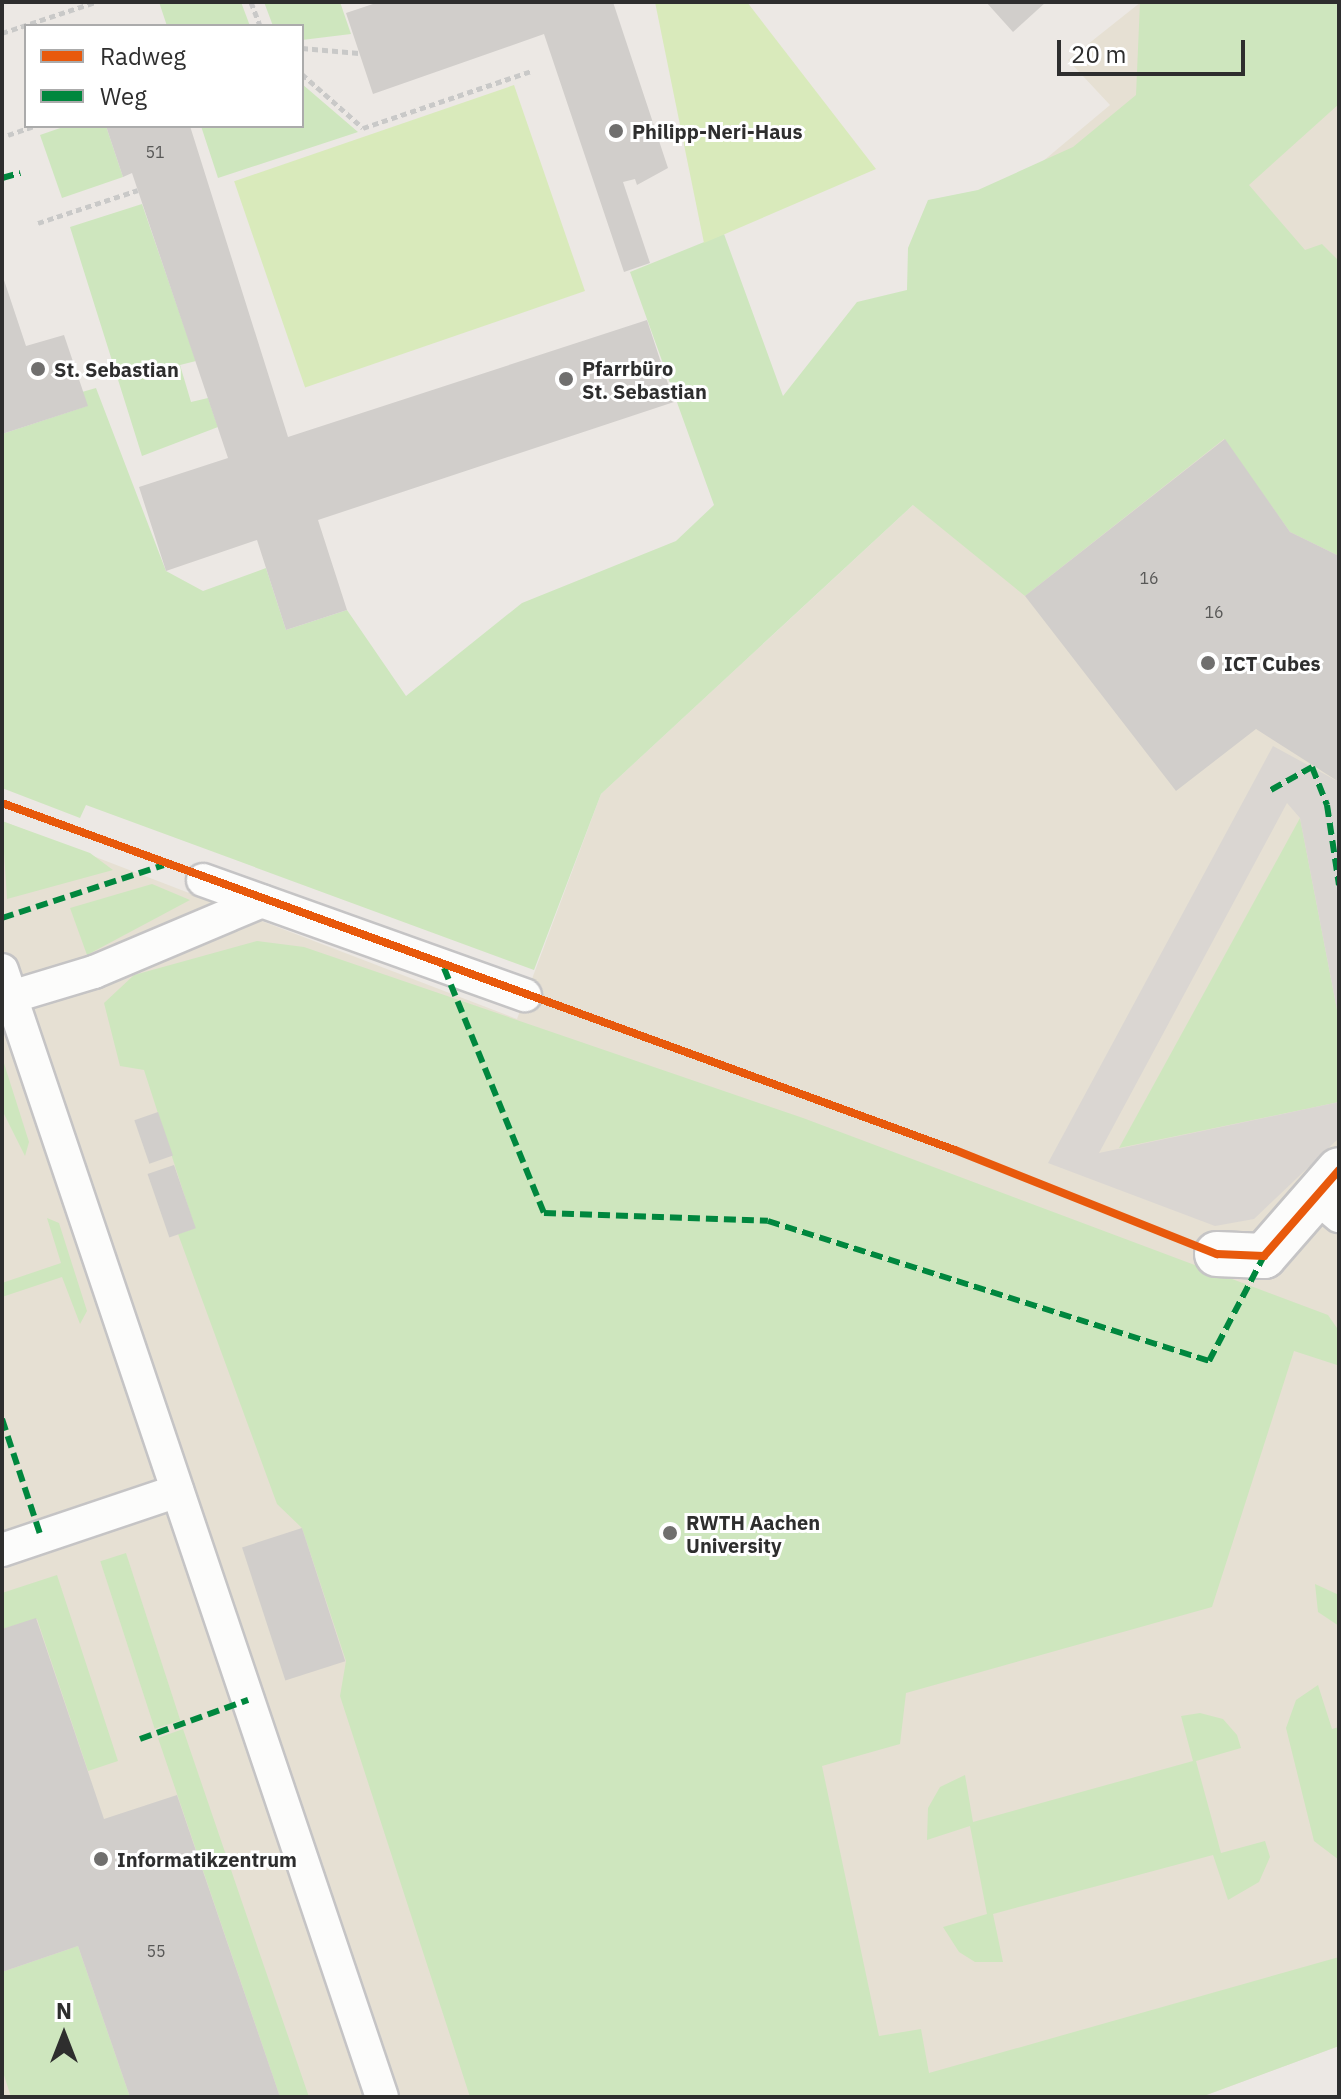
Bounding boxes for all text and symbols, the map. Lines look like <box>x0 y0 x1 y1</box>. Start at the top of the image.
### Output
legend <box>24 24 304 128</box>
scale bar <box>1061 24 1249 74</box>
text: 20 m <box>1071 38 1126 70</box>
text: Radweg <box>100 40 186 72</box>
text: Weg <box>100 80 147 112</box>
place label: Philipp-Neri-Haus <box>632 119 803 143</box>
marker: Philipp-Neri-Haus <box>607 122 625 140</box>
house number: 51 <box>145 142 165 162</box>
place label: Pfarrbüro St. Sebastian <box>582 356 707 403</box>
place label: St. Sebastian <box>54 357 179 381</box>
marker: St. Sebastian <box>29 360 47 378</box>
marker: Pfarrbüro St. Sebastian <box>557 370 575 388</box>
house number: 16 <box>1139 568 1159 588</box>
house number: 16 <box>1204 602 1224 622</box>
place label: ICT Cubes <box>1224 651 1320 675</box>
marker: ICT Cubes <box>1199 654 1217 672</box>
place label: RWTH Aachen University <box>686 1510 820 1557</box>
marker: RWTH Aachen University <box>661 1524 679 1542</box>
place label: Informatikzentrum <box>117 1847 297 1871</box>
marker: Informatikzentrum <box>92 1850 110 1868</box>
house number: 55 <box>146 1941 166 1961</box>
north arrow <box>24 1995 104 2075</box>
text: N <box>56 1996 72 2025</box>

